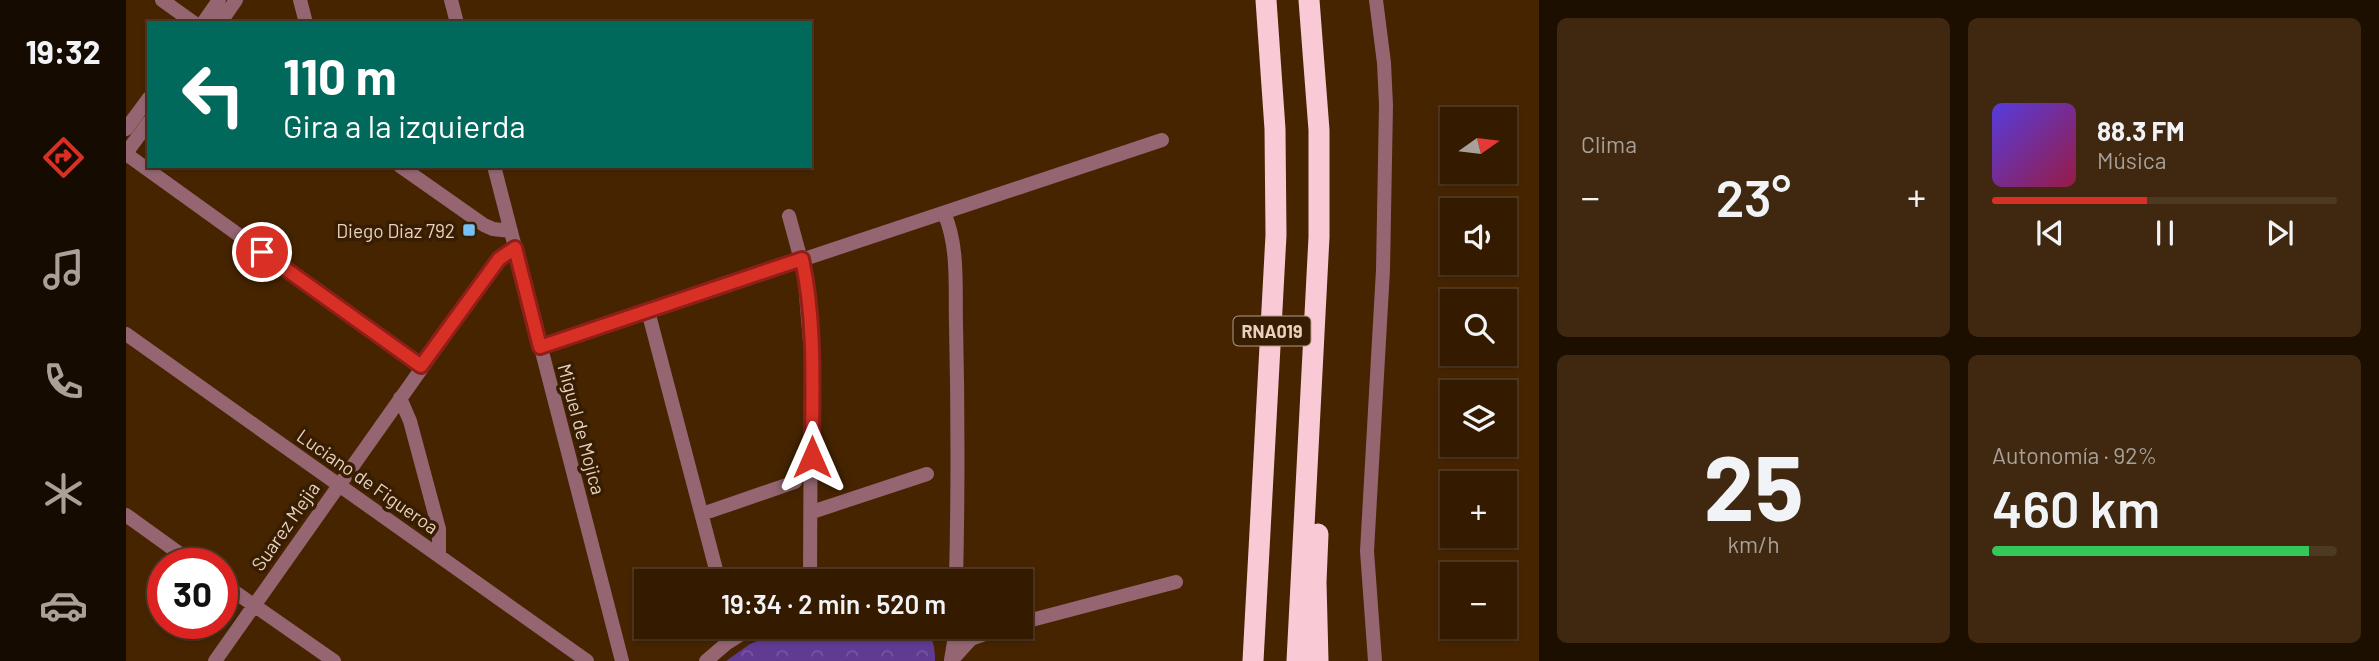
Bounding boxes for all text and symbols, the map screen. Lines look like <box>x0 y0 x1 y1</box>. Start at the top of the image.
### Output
text: 19:32 <box>25 32 101 70</box>
text: 110 m <box>283 46 397 105</box>
icon: left <box>168 49 259 140</box>
text: Gira a la izquierda <box>283 106 526 144</box>
north arrow <box>1440 107 1517 184</box>
map controls <box>1440 107 1517 639</box>
text: 88.3 FM <box>2097 115 2185 146</box>
text: Clima <box>1581 130 1637 158</box>
icon: directions <box>39 133 88 182</box>
text: Música <box>2097 146 2166 174</box>
text: 23° <box>1716 165 1791 227</box>
text: − <box>1581 173 1600 219</box>
text: + <box>1907 173 1926 219</box>
button: sound <box>1440 198 1517 275</box>
icon: previous <box>2031 214 2069 252</box>
icon: pause <box>2146 214 2184 252</box>
icon: next <box>2261 214 2299 252</box>
place label: Diego Diaz 792 <box>336 219 455 242</box>
pin <box>232 222 292 282</box>
marker: Diego Diaz 792 <box>461 222 477 238</box>
icon: arrive <box>243 233 281 271</box>
icon: music <box>39 245 88 294</box>
button: search <box>1440 289 1517 366</box>
road number: RNA019 <box>1234 316 1310 346</box>
icon: phone <box>39 357 88 406</box>
street label: Miguel de Mojica <box>553 361 611 497</box>
button: layers <box>1440 380 1517 457</box>
position arrow <box>775 420 849 494</box>
street label: Luciano de Figueroa <box>293 424 443 538</box>
text: 25 <box>1703 430 1804 539</box>
text: Autonomía · 92% <box>1992 441 2157 469</box>
icon: climate <box>39 469 88 518</box>
button: + <box>1440 471 1517 548</box>
text: 460 km <box>1992 476 2160 538</box>
street label: Suarez Mejia <box>246 477 324 575</box>
text: km/h <box>1727 530 1780 558</box>
speed limit sign: 30 <box>147 548 238 639</box>
button: − <box>1440 562 1517 639</box>
icon: car <box>39 581 88 630</box>
text: 19:34 · 2 min · 520 m <box>721 588 946 619</box>

